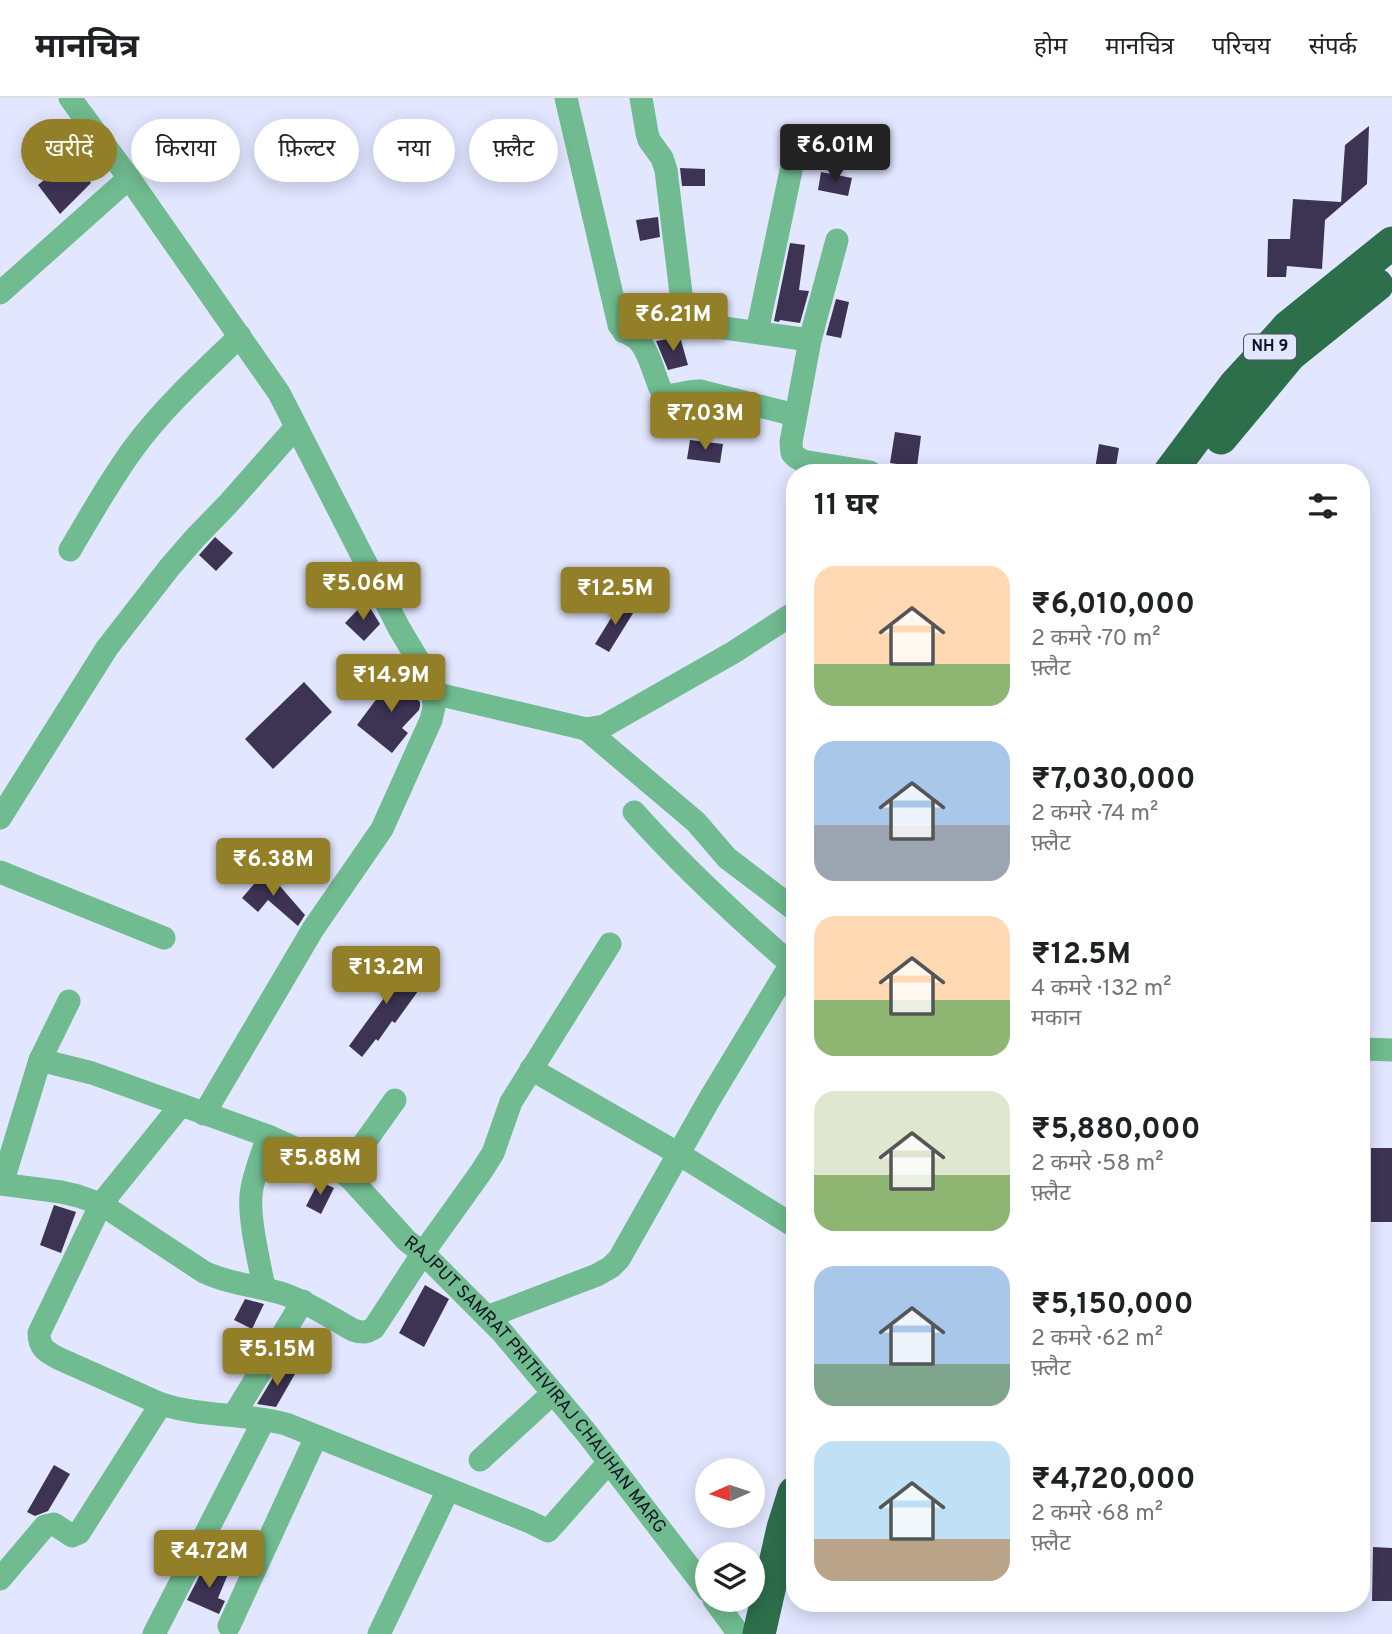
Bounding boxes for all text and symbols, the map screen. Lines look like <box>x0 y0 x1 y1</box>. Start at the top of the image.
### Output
text: मानचित्र <box>35 28 139 70</box>
text: होम <box>1034 33 1067 63</box>
text: मानचित्र <box>1105 33 1174 63</box>
text: परिचय <box>1212 33 1271 63</box>
text: संपर्क <box>1309 33 1357 63</box>
chip: खरीदें <box>21 119 117 182</box>
chip: किराया <box>131 119 240 182</box>
chip: फ़िल्टर <box>254 119 359 182</box>
chip: नया <box>373 119 455 182</box>
chip: फ़्लैट <box>469 119 558 182</box>
pin: ₹6.01M <box>778 125 892 184</box>
text: ₹6.01M <box>796 132 874 161</box>
pin: ₹6.21M <box>616 294 730 353</box>
text: ₹6.21M <box>635 301 711 330</box>
road number: NH 9 <box>1244 334 1296 360</box>
pin: ₹7.03M <box>648 392 762 452</box>
text: ₹7.03M <box>666 400 744 429</box>
icon: filters <box>1304 487 1342 525</box>
text: 11 घर <box>814 488 878 525</box>
pin: ₹5.06M <box>306 562 420 622</box>
pin: ₹12.5M <box>558 568 672 627</box>
text: ₹5.06M <box>322 570 404 599</box>
text: ₹12.5M <box>577 575 653 604</box>
text: ₹6,010,000 <box>1031 587 1195 624</box>
icon: home <box>870 594 954 678</box>
text: 2 कमरे · 70 m² <box>1031 625 1161 654</box>
pin: ₹14.9M <box>334 654 448 714</box>
text: फ़्लैट <box>1031 655 1071 684</box>
text: ₹14.9M <box>352 662 430 691</box>
text: ₹7,030,000 <box>1031 762 1196 799</box>
icon: home <box>870 769 954 853</box>
text: 2 कमरे · 74 m² <box>1031 800 1158 829</box>
text: फ़्लैट <box>1031 830 1071 859</box>
pin: ₹6.38M <box>216 838 330 898</box>
text: ₹6.38M <box>232 846 314 875</box>
text: ₹12.5M <box>1031 937 1131 974</box>
icon: home <box>870 944 954 1028</box>
pin: ₹13.2M <box>329 946 443 1006</box>
text: ₹13.2M <box>348 954 424 983</box>
text: 4 कमरे · 132 m² <box>1031 975 1172 1004</box>
text: मकान <box>1031 1005 1081 1034</box>
text: ₹5,880,000 <box>1031 1112 1200 1149</box>
icon: home <box>870 1119 954 1203</box>
pin: ₹5.88M <box>263 1138 377 1197</box>
text: ₹5.88M <box>279 1145 361 1174</box>
text: 2 कमरे · 58 m² <box>1031 1150 1164 1179</box>
text: फ़्लैट <box>1031 1180 1071 1209</box>
street label: RAJPUT SAMRAT PRITHVIRAJ CHAUHAN MARG <box>399 1231 671 1538</box>
text: ₹5,150,000 <box>1031 1287 1193 1324</box>
icon: home <box>870 1294 954 1378</box>
text: 2 कमरे · 62 m² <box>1031 1325 1163 1354</box>
pin: ₹5.15M <box>220 1328 334 1388</box>
text: ₹5.15M <box>239 1336 315 1365</box>
text: फ़्लैट <box>1031 1355 1071 1384</box>
north arrow <box>695 1458 765 1528</box>
map controls <box>695 1458 765 1612</box>
text: ₹4,720,000 <box>1031 1462 1195 1499</box>
icon: home <box>870 1469 954 1553</box>
text: 2 कमरे · 68 m² <box>1031 1500 1163 1529</box>
pin: ₹4.72M <box>152 1530 266 1590</box>
text: फ़्लैट <box>1031 1530 1071 1559</box>
text: ₹4.72M <box>170 1538 248 1567</box>
button: layers <box>695 1542 765 1612</box>

